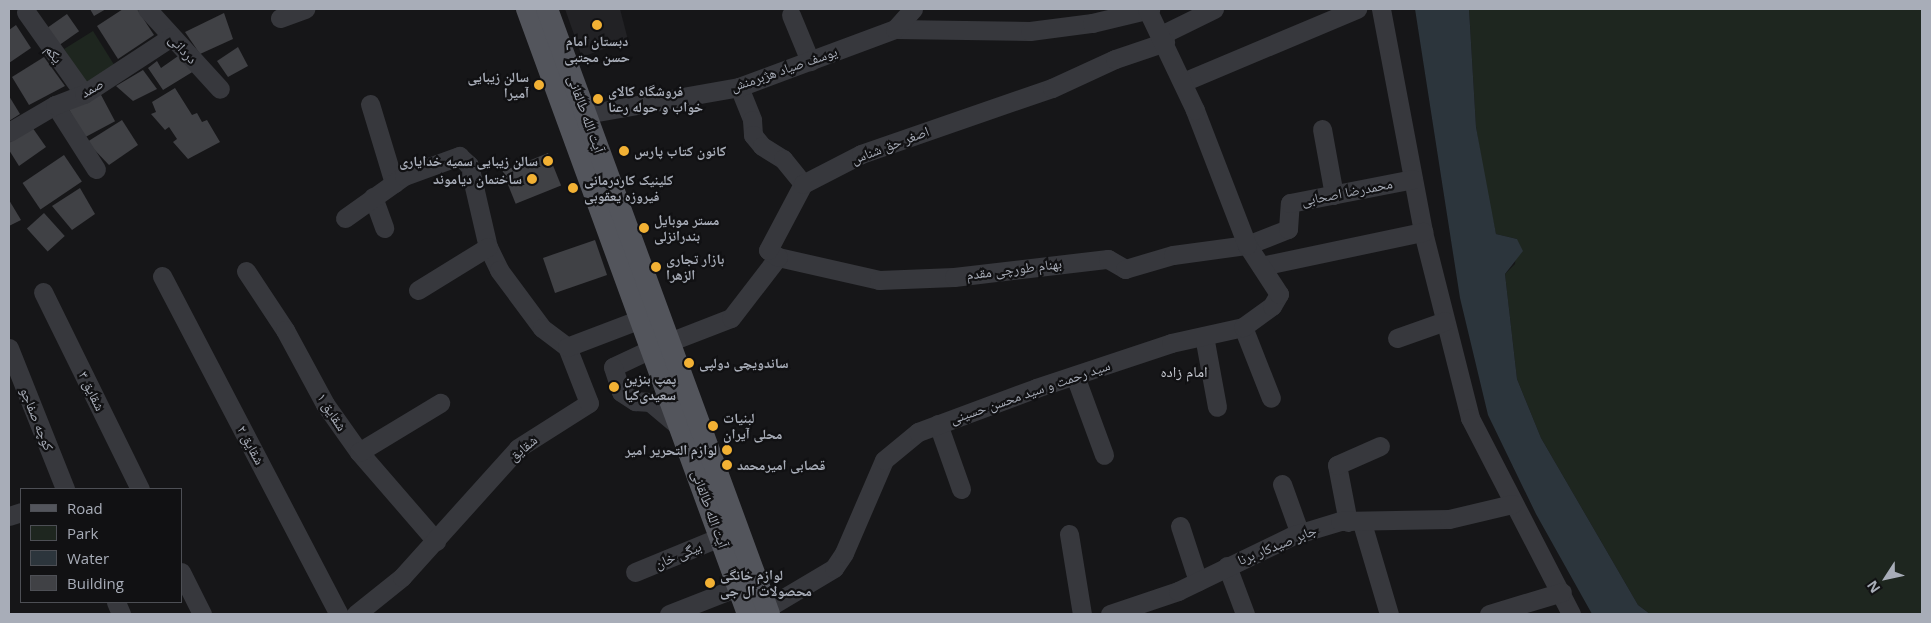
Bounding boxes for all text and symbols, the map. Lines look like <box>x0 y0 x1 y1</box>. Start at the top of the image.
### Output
marker: دبستان امام حسن مجتبی <box>591 19 603 31</box>
street label: دردانی <box>165 31 201 67</box>
place label: دبستان امام حسن مجتبی <box>564 33 630 65</box>
street label: یکم <box>42 42 66 66</box>
street label: یوسف صیاد هژبرمنش <box>728 43 840 95</box>
place label: سالن زیبایی آمیرا <box>467 69 529 102</box>
street label: آیت الله طالقانی <box>564 73 608 155</box>
street label: صمد <box>78 75 106 101</box>
marker: سالن زیبایی آمیرا <box>533 79 545 91</box>
place label: فروشگاه کالای خواب و حوله رعنا <box>608 83 703 115</box>
marker: فروشگاه کالای خواب و حوله رعنا <box>592 93 604 105</box>
street label: اصغر حق شناس <box>849 122 931 168</box>
place label: کانون کتاب پارس <box>634 143 726 159</box>
marker: کانون کتاب پارس <box>618 145 630 157</box>
place label: سالن زیبایی سمیه خدایاری <box>399 153 538 169</box>
marker: سالن زیبایی سمیه خدایاری <box>542 155 554 167</box>
place label: ساختمان دیاموند <box>433 171 522 187</box>
place label: کلینیک کاردرمانی فیروزه یعقوبی <box>584 172 673 204</box>
marker: ساختمان دیاموند <box>526 173 538 185</box>
street label: محمدرضا اصحابی <box>1300 175 1394 209</box>
marker: کلینیک کاردرمانی فیروزه یعقوبی <box>566 181 580 195</box>
place label: مستر موبایل بندرانزلی <box>654 212 719 244</box>
marker: مستر موبایل بندرانزلی <box>638 222 650 234</box>
place label: بازار تجاری الزهرا <box>666 251 724 284</box>
street label: بهنام طورچی مقدم <box>965 255 1063 283</box>
marker: بازار تجاری الزهرا <box>650 261 662 273</box>
place label: ساندویچی دولپی <box>699 355 789 371</box>
marker: ساندویچی دولپی <box>683 357 695 369</box>
street label: سید رحمت و سید محسن حسینی <box>948 357 1112 427</box>
district label: امام زاده <box>1160 363 1208 381</box>
street label: شقایق ۳ <box>75 368 109 414</box>
place label: پمپ بنزین سعیدی‌کیا <box>624 371 676 404</box>
marker: پمپ بنزین سعیدی‌کیا <box>608 381 620 393</box>
street label: کوچه صفاجو <box>17 385 57 453</box>
street label: شقایق ۱ <box>314 390 350 434</box>
place label: لبنیات محلی آیران <box>723 410 782 442</box>
marker: لبنیات محلی آیران <box>707 420 719 432</box>
street label: شقایق ۲ <box>234 423 268 467</box>
street label: شقایق <box>505 431 541 465</box>
place label: لوازم التحریر امیر <box>625 442 717 458</box>
marker: لوازم التحریر امیر <box>721 444 733 456</box>
place label: قصابی امیرمحمد <box>737 457 826 473</box>
marker: قصابی امیرمحمد <box>721 459 733 471</box>
street label: آیت الله طالقانی <box>688 468 732 550</box>
legend <box>20 488 182 603</box>
text: Road <box>67 498 103 518</box>
street label: جابر صیدکار برنا <box>1235 522 1319 568</box>
text: Park <box>67 523 98 543</box>
street label: بیگی خان <box>652 538 704 572</box>
text: Water <box>67 548 109 568</box>
north arrow <box>1861 553 1911 603</box>
place label: لوازم خانگی محصولات ال جی <box>720 567 812 600</box>
text: Building <box>67 573 124 593</box>
marker: لوازم خانگی محصولات ال جی <box>704 577 716 589</box>
text: N <box>1862 577 1884 597</box>

